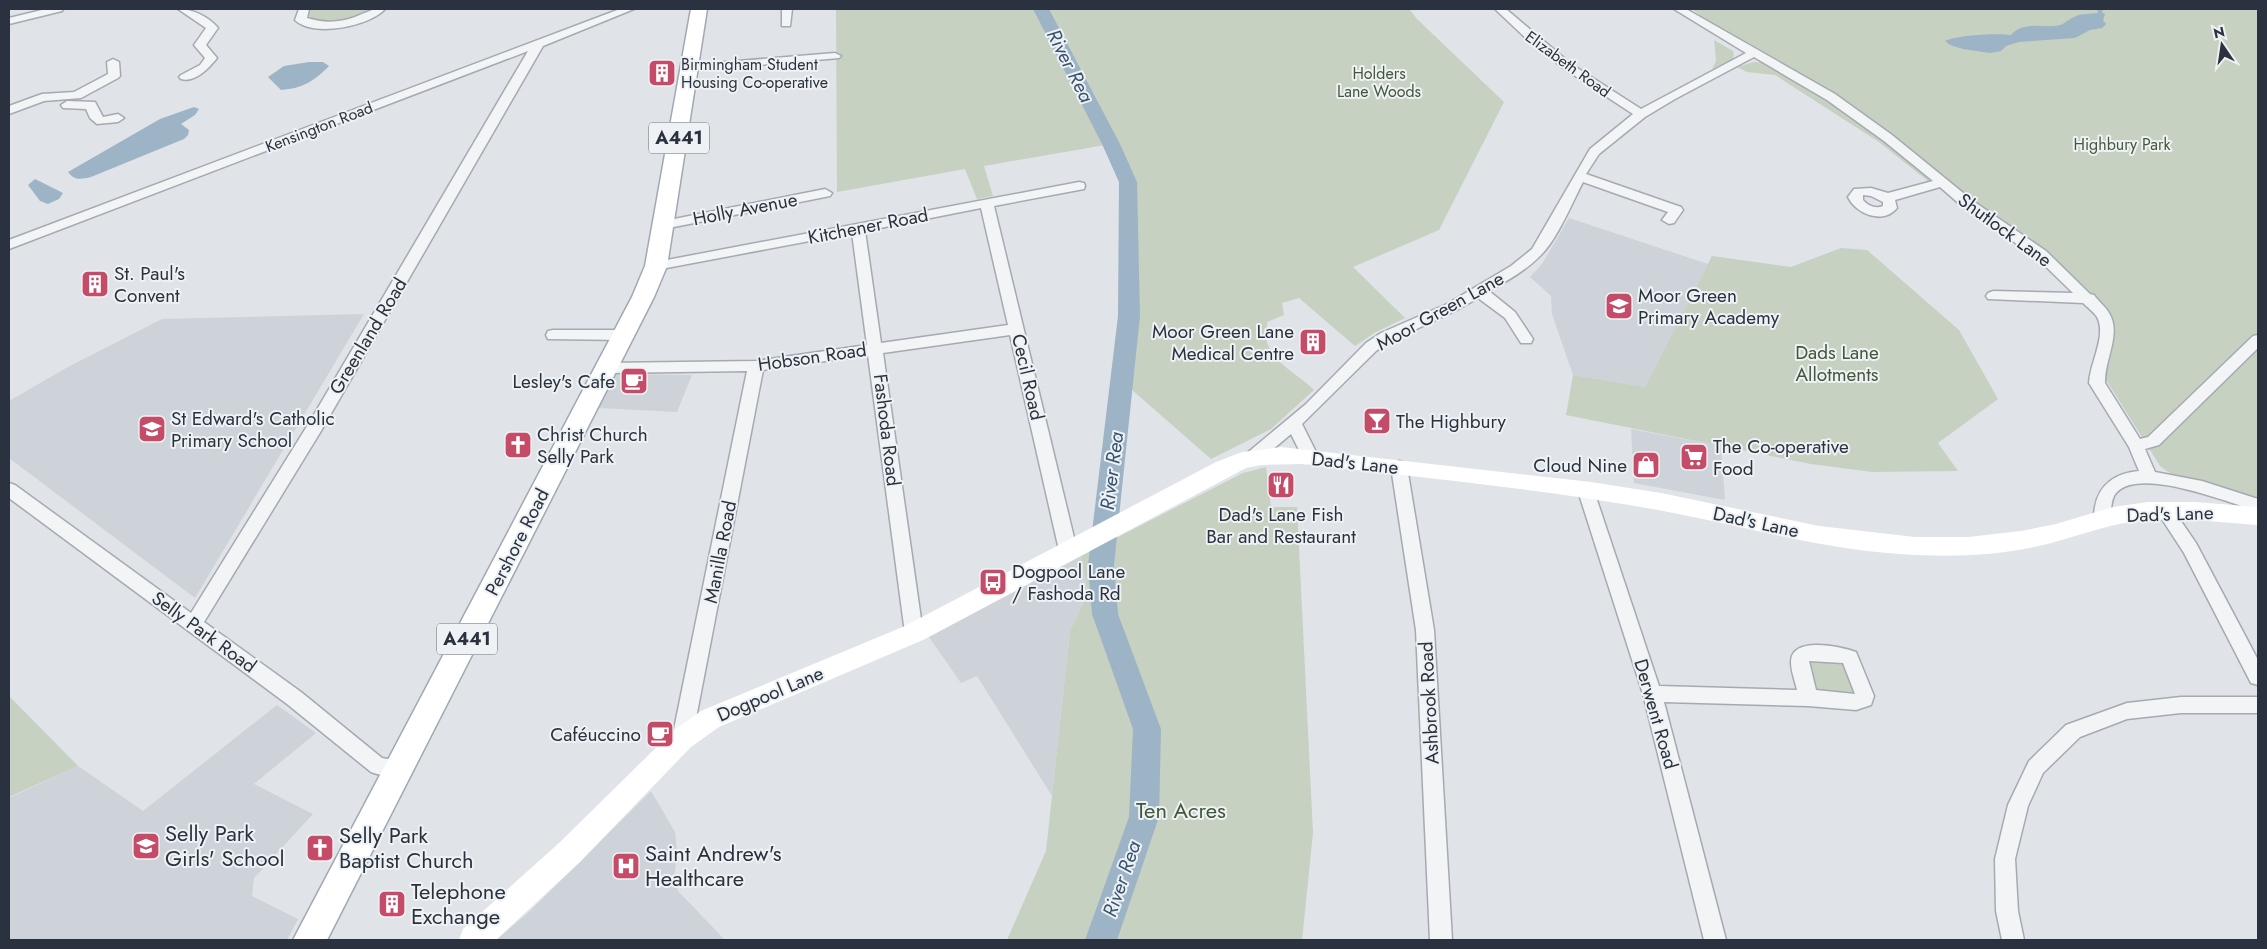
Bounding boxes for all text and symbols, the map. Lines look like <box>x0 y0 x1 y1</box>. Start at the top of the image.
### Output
north arrow <box>2197 20 2247 70</box>
text: N <box>2211 21 2227 43</box>
water label: River Rea <box>1039 24 1101 108</box>
street label: Elizabeth Road <box>1521 25 1615 103</box>
place label: Birmingham Student Housing Co-operative <box>681 53 828 94</box>
building icon: Birmingham Student Housing Co-operative <box>647 58 677 88</box>
park label: Holders Lane Woods <box>1337 62 1421 103</box>
street label: Kensington Road <box>262 96 376 158</box>
road number: A441 <box>649 122 709 154</box>
park label: Highbury Park <box>2074 133 2171 156</box>
street label: Holly Avenue <box>690 186 800 232</box>
street label: Shutlock Lane <box>1952 187 2058 273</box>
street label: Kitchener Road <box>806 201 930 251</box>
place label: St. Paul's Convent <box>114 260 185 309</box>
street label: Moor Green Lane <box>1371 265 1509 357</box>
building icon: St. Paul's Convent <box>80 269 110 299</box>
street label: Greenland Road <box>323 273 413 399</box>
place label: Moor Green Primary Academy <box>1638 282 1780 331</box>
school or university icon: Moor Green Primary Academy <box>1604 291 1634 321</box>
place label: Moor Green Lane Medical Centre <box>1152 318 1294 367</box>
building icon: Moor Green Lane Medical Centre <box>1298 327 1328 357</box>
street label: Cecil Road <box>1005 331 1051 423</box>
street label: Hobson Road <box>756 336 868 378</box>
park label: Dads Lane Allotments <box>1795 339 1879 388</box>
cafe icon: Lesley's Cafe <box>619 366 649 396</box>
place label: Lesley's Cafe <box>513 368 615 395</box>
street label: Fashoda Road <box>867 372 907 488</box>
place label: St Edward's Catholic Primary School <box>171 405 335 454</box>
bar icon: The Highbury <box>1362 406 1392 436</box>
place label: The Highbury <box>1396 408 1507 435</box>
school or university icon: St Edward's Catholic Primary School <box>137 414 167 444</box>
place label: Christ Church Selly Park <box>537 421 648 470</box>
church icon: Christ Church Selly Park <box>503 430 533 460</box>
water label: River Rea <box>1093 430 1131 512</box>
place label: The Co-operative Food <box>1713 433 1849 482</box>
supermarket icon: The Co-operative Food <box>1679 442 1709 472</box>
street label: Dad's Lane <box>1310 445 1400 481</box>
shop icon: Cloud Nine <box>1631 450 1661 480</box>
place label: Cloud Nine <box>1533 452 1627 479</box>
restaurant icon: Dad's Lane Fish Bar and Restaurant <box>1266 470 1296 500</box>
street label: Pershore Road <box>478 484 556 600</box>
street label: Manilla Road <box>697 498 743 606</box>
street label: Dad's Lane <box>2126 499 2214 529</box>
street label: Dad's Lane <box>1711 500 1802 544</box>
place label: Dad's Lane Fish Bar and Restaurant <box>1206 501 1356 550</box>
place label: Dogpool Lane / Fashoda Rd <box>1012 558 1125 607</box>
bus stop icon: Dogpool Lane / Fashoda Rd <box>978 567 1008 597</box>
street label: Selly Park Road <box>146 585 262 679</box>
road number: A441 <box>437 624 497 654</box>
street label: Ashbrook Road <box>1412 641 1446 765</box>
street label: Derwent Road <box>1627 656 1685 772</box>
street label: Dogpool Lane <box>713 659 828 729</box>
cafe icon: Caféuccino <box>645 719 675 749</box>
place label: Caféuccino <box>550 721 641 748</box>
park label: Ten Acres <box>1136 794 1226 826</box>
place label: Selly Park Girls' School <box>165 817 285 874</box>
place label: Selly Park Baptist Church <box>339 819 474 876</box>
school or university icon: Selly Park Girls' School <box>131 831 161 861</box>
church icon: Selly Park Baptist Church <box>305 833 335 863</box>
place label: Saint Andrew's Healthcare <box>645 837 782 894</box>
water label: River Rea <box>1095 837 1149 921</box>
hospital icon: Saint Andrew's Healthcare <box>611 851 641 881</box>
place label: Telephone Exchange <box>411 875 506 932</box>
building icon: Telephone Exchange <box>377 889 407 919</box>

